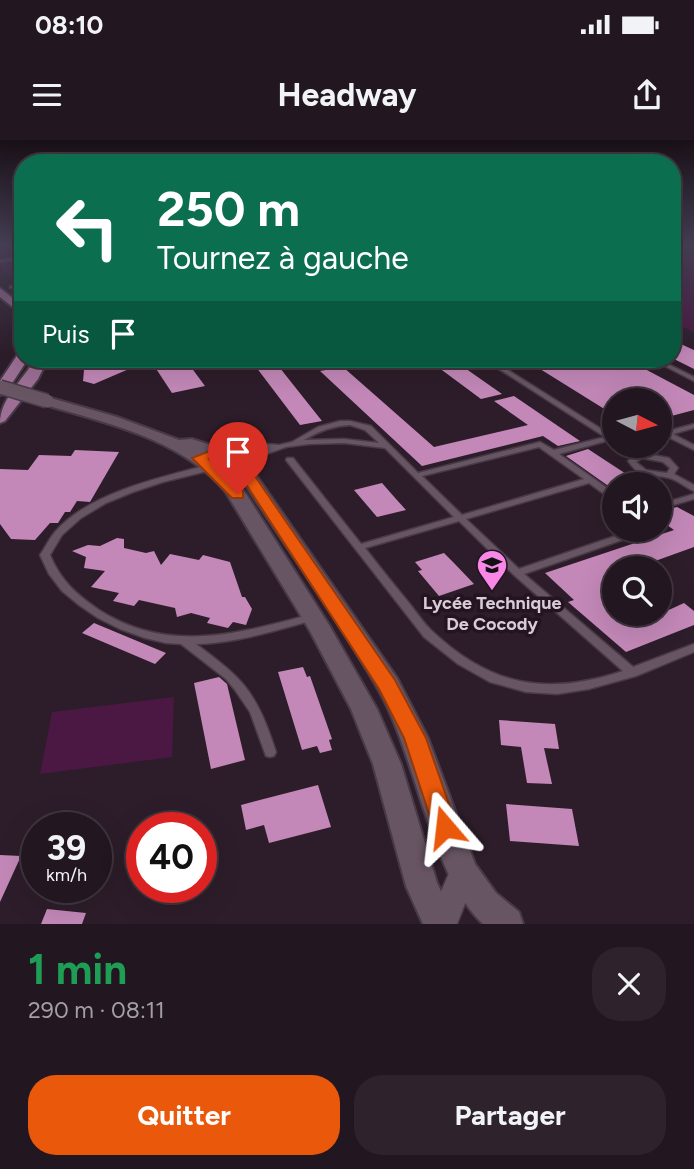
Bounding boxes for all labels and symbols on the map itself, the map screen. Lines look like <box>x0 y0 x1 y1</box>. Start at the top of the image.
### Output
north arrow <box>602 388 672 458</box>
pin <box>208 422 268 494</box>
school or university icon: Lycée Technique De Cocody <box>475 548 509 592</box>
place label: Lycée Technique De Cocody <box>423 592 561 635</box>
position arrow <box>408 790 482 864</box>
speed limit sign: 40 <box>126 812 217 903</box>

